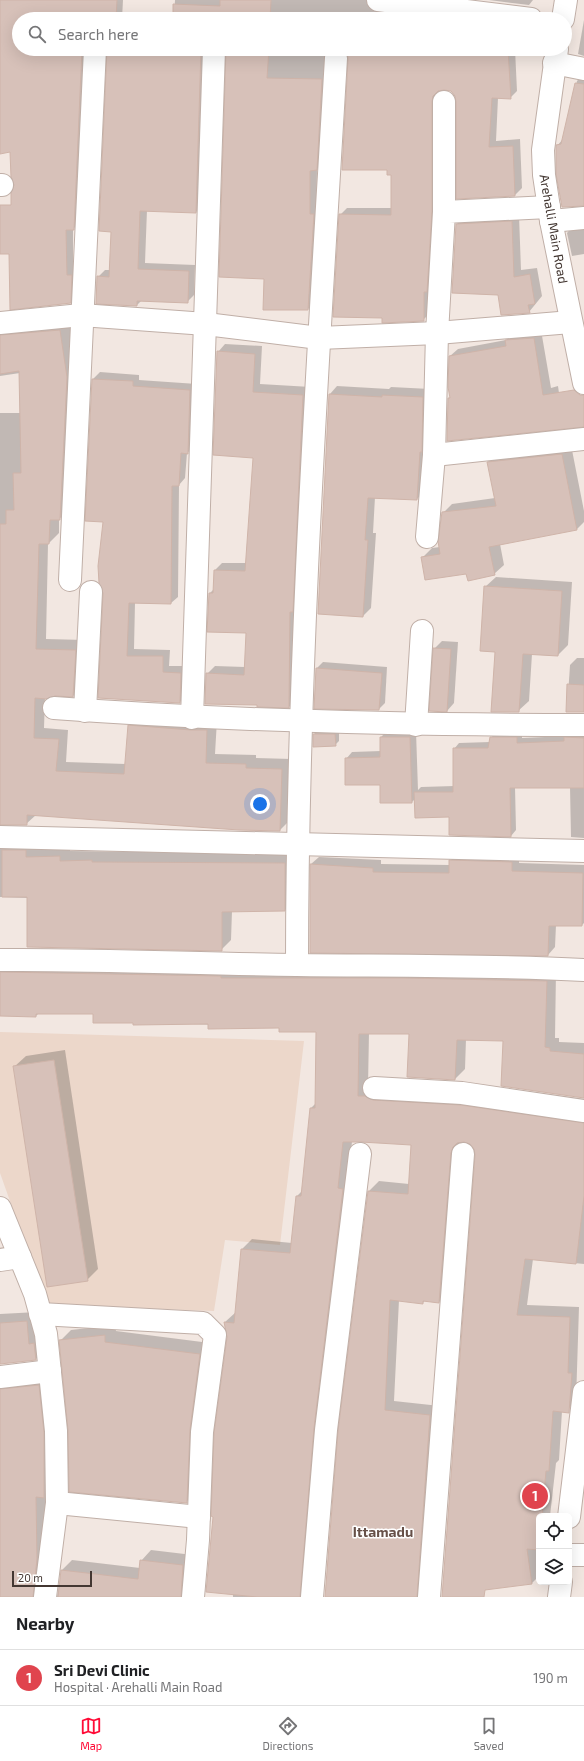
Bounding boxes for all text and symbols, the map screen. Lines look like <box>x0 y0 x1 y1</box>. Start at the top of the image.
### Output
search box <box>12 12 572 56</box>
icon: search <box>26 23 48 45</box>
text: Search here <box>58 25 139 43</box>
street label: Arehalli Main Road <box>537 173 571 285</box>
your location <box>250 794 270 814</box>
pin: 1 <box>522 1481 548 1511</box>
map controls <box>536 1513 572 1585</box>
button: locate <box>536 1513 572 1549</box>
district label: Ittamadu <box>353 1523 413 1540</box>
button: layers <box>536 1549 572 1585</box>
scale bar <box>12 1569 92 1588</box>
text: 20 m <box>18 1571 43 1584</box>
text: Nearby <box>16 1613 74 1633</box>
text: Sri Devi Clinic <box>54 1661 150 1679</box>
text: 1 <box>26 1670 32 1686</box>
text: 190 m <box>533 1670 568 1686</box>
text: Hospital · Arehalli Main Road <box>54 1679 222 1695</box>
tab: Map <box>80 1715 102 1752</box>
tab: Directions <box>263 1715 313 1752</box>
tab: Saved <box>474 1715 504 1752</box>

